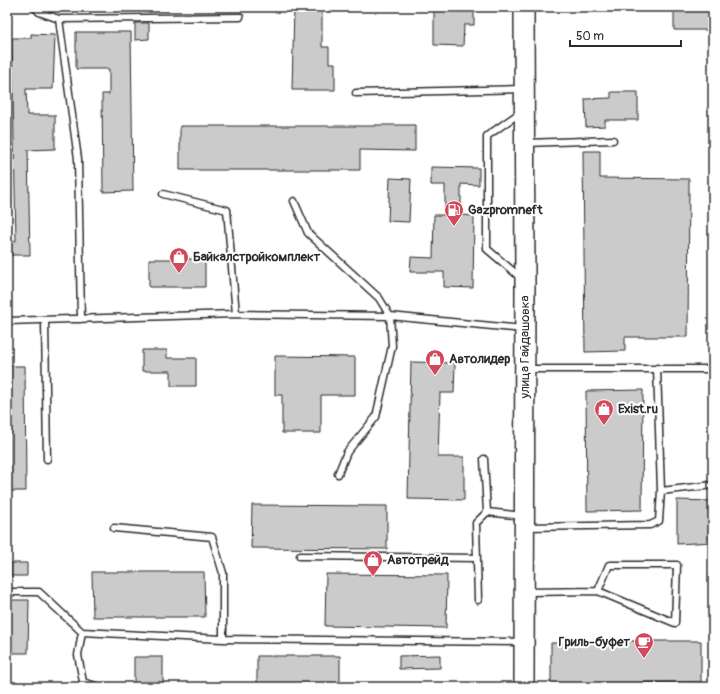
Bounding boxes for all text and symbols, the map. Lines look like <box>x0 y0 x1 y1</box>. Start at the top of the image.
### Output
scale bar <box>570 22 681 48</box>
text: 50 m <box>576 29 604 44</box>
fuel station icon: Gazpromneft <box>443 199 465 227</box>
place label: Gazpromneft <box>468 202 543 218</box>
shop icon: Байкалстройкомплект <box>168 246 190 274</box>
place label: Байкалстройкомплект <box>193 249 321 265</box>
street label: улица Гайдашовка <box>517 296 533 399</box>
shop icon: Автолидер <box>424 348 446 376</box>
place label: Автолидер <box>449 351 510 367</box>
shop icon: Exist.ru <box>593 398 615 426</box>
place label: Exist.ru <box>618 401 658 417</box>
shop icon: Автотрейд <box>362 549 384 577</box>
place label: Автотрейд <box>387 552 449 568</box>
cafe icon: Гриль-буфет <box>633 631 655 659</box>
place label: Гриль-буфет <box>558 634 630 650</box>

